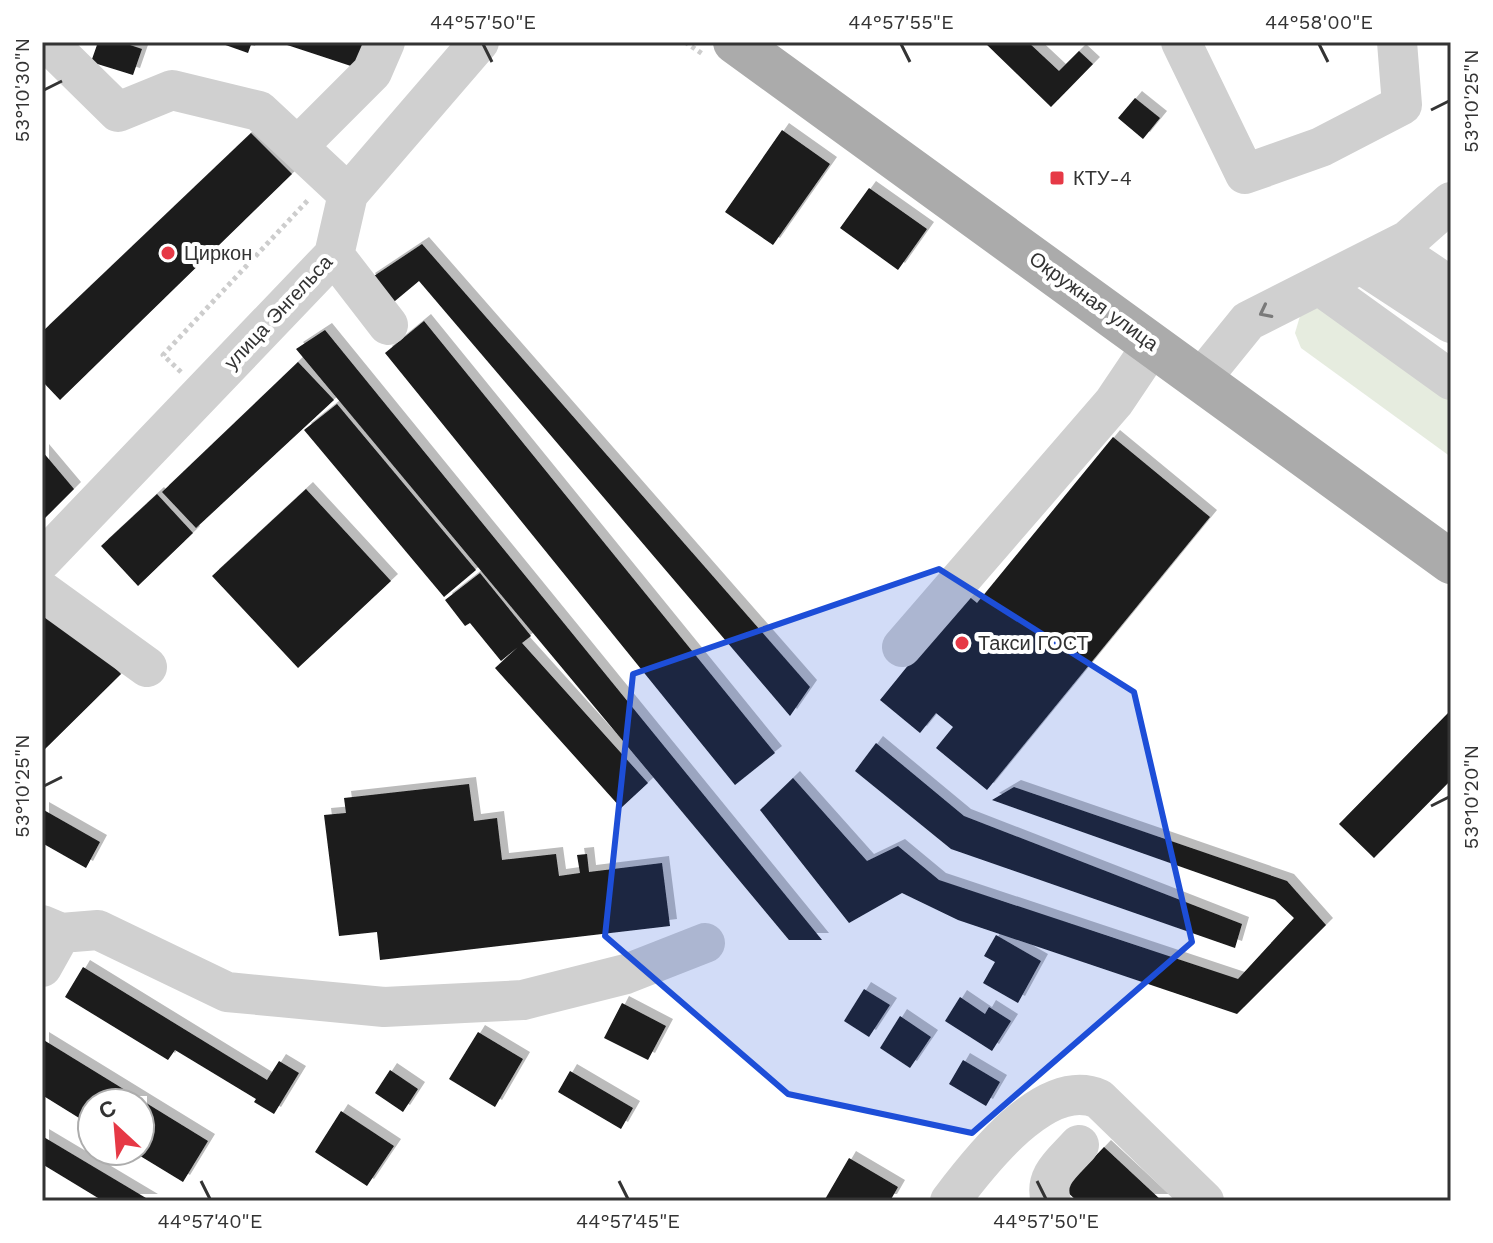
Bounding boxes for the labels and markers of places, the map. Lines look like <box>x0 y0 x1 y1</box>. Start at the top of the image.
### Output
place label: КТУ-4 <box>1073 166 1132 190</box>
marker: КТУ-4 <box>1048 169 1066 187</box>
place label: Циркон <box>184 241 252 265</box>
marker: Циркон <box>159 244 177 262</box>
place label: Такси ГОСТ <box>978 631 1089 655</box>
marker: Такси ГОСТ <box>953 634 971 652</box>

